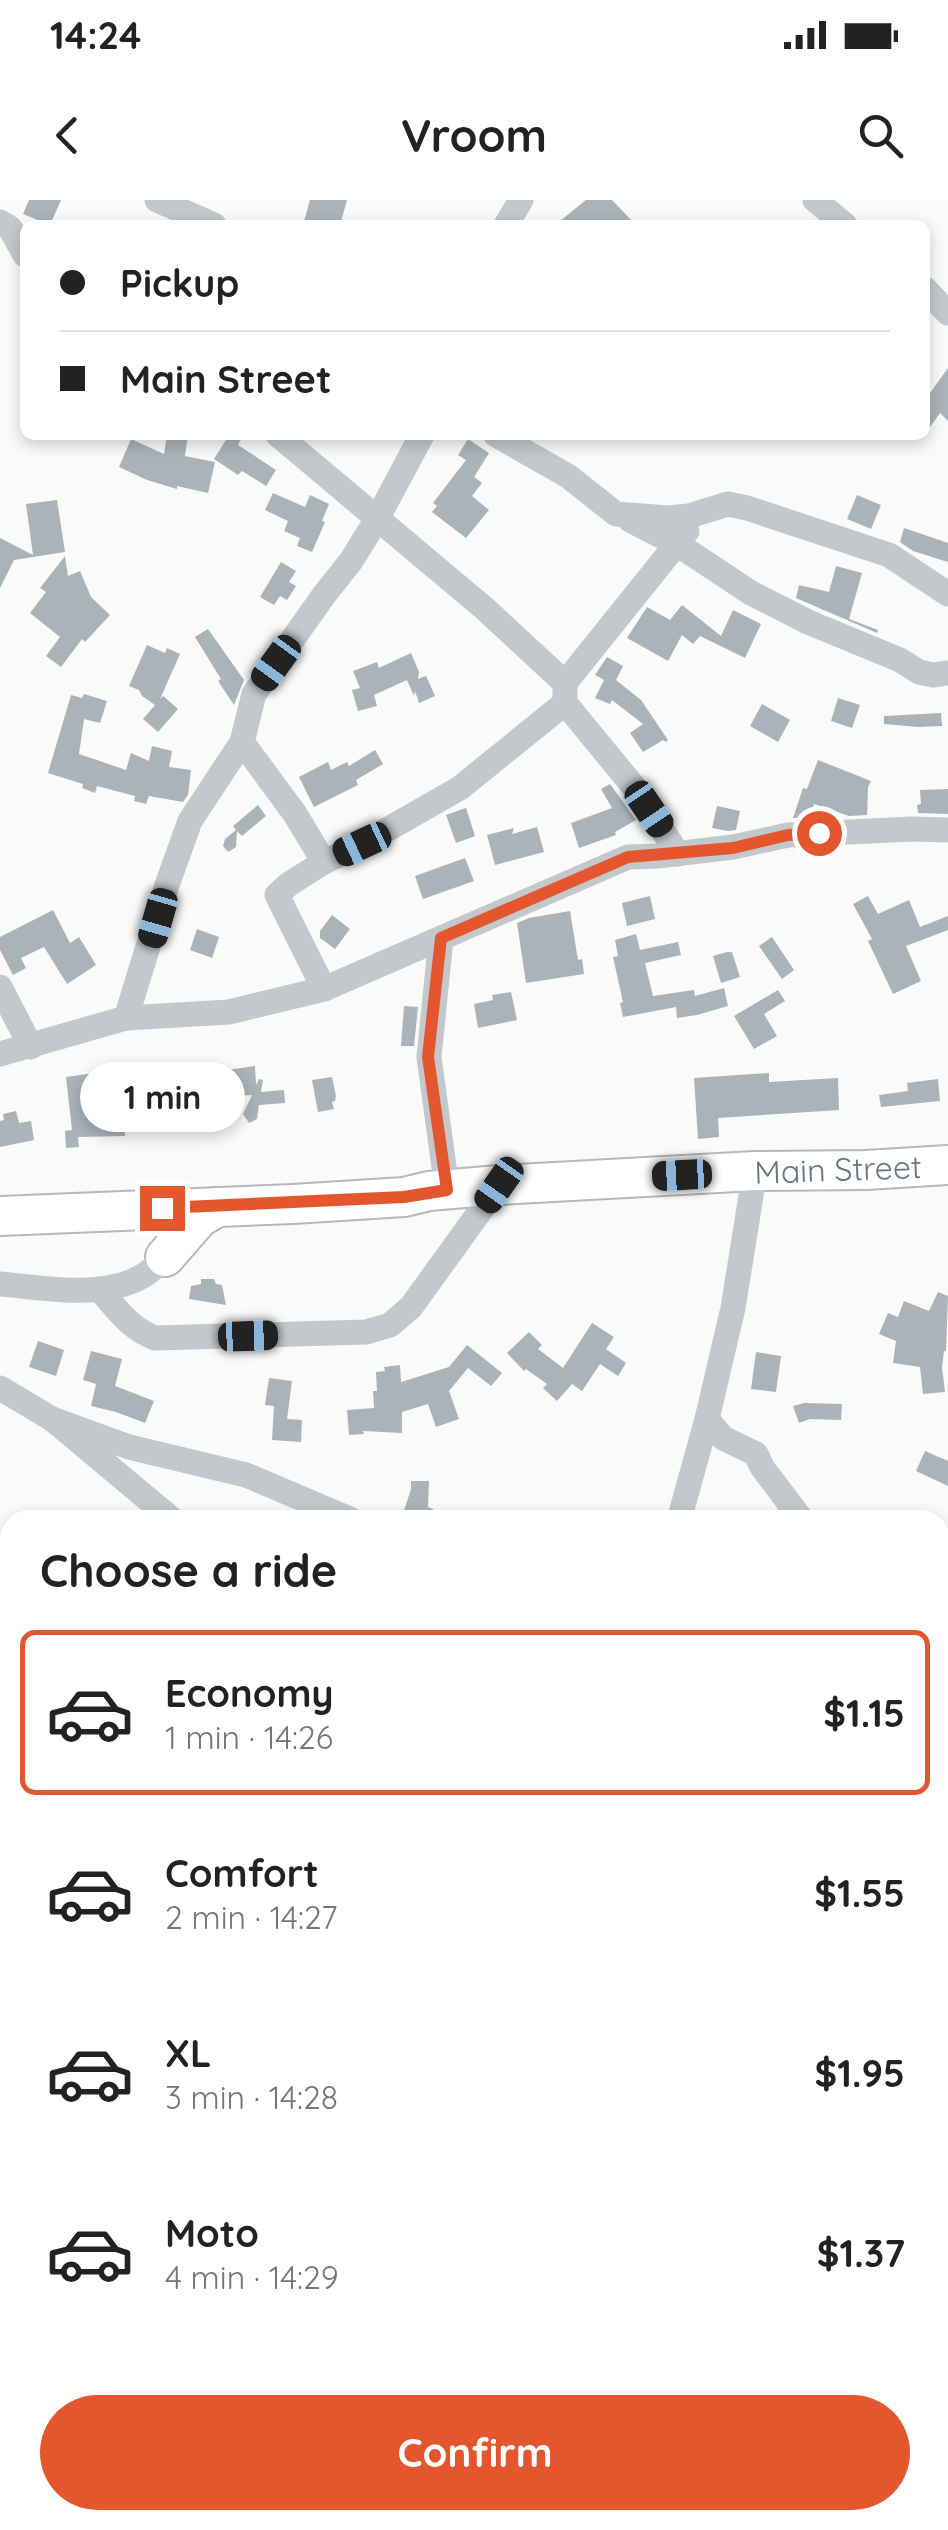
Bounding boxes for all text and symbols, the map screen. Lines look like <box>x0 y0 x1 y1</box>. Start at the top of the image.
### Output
text: 14:24 <box>50 11 141 59</box>
text: Vroom <box>401 107 547 163</box>
icon: back <box>40 108 95 163</box>
icon: search <box>853 108 908 163</box>
text: Pickup <box>120 259 239 307</box>
text: Main Street <box>120 355 332 403</box>
car <box>246 630 306 696</box>
car <box>620 776 678 842</box>
route start <box>797 811 842 856</box>
car <box>328 818 396 870</box>
car <box>135 885 181 951</box>
callout: 1 min <box>80 1063 244 1133</box>
text: 1 min <box>124 1077 201 1117</box>
street label: Main Street <box>754 1146 922 1192</box>
car <box>470 1152 528 1218</box>
car <box>651 1158 713 1192</box>
route end <box>140 1186 185 1231</box>
car <box>217 1320 279 1352</box>
text: Choose a ride <box>40 1542 337 1598</box>
icon: car <box>45 1668 135 1758</box>
text: Economy <box>165 1669 334 1717</box>
text: $1.15 <box>823 1689 905 1737</box>
text: 1 min · 14:26 <box>165 1717 333 1757</box>
icon: car <box>45 1848 135 1938</box>
text: Comfort <box>165 1849 319 1897</box>
text: $1.55 <box>814 1869 905 1917</box>
text: 2 min · 14:27 <box>165 1897 337 1937</box>
icon: car <box>45 2028 135 2118</box>
text: XL <box>165 2029 211 2077</box>
text: $1.95 <box>815 2049 905 2097</box>
text: 3 min · 14:28 <box>165 2077 338 2117</box>
icon: car <box>45 2208 135 2298</box>
text: Moto <box>165 2209 259 2257</box>
text: $1.37 <box>817 2229 905 2277</box>
text: 4 min · 14:29 <box>165 2257 339 2297</box>
button: Confirm <box>40 2395 910 2510</box>

